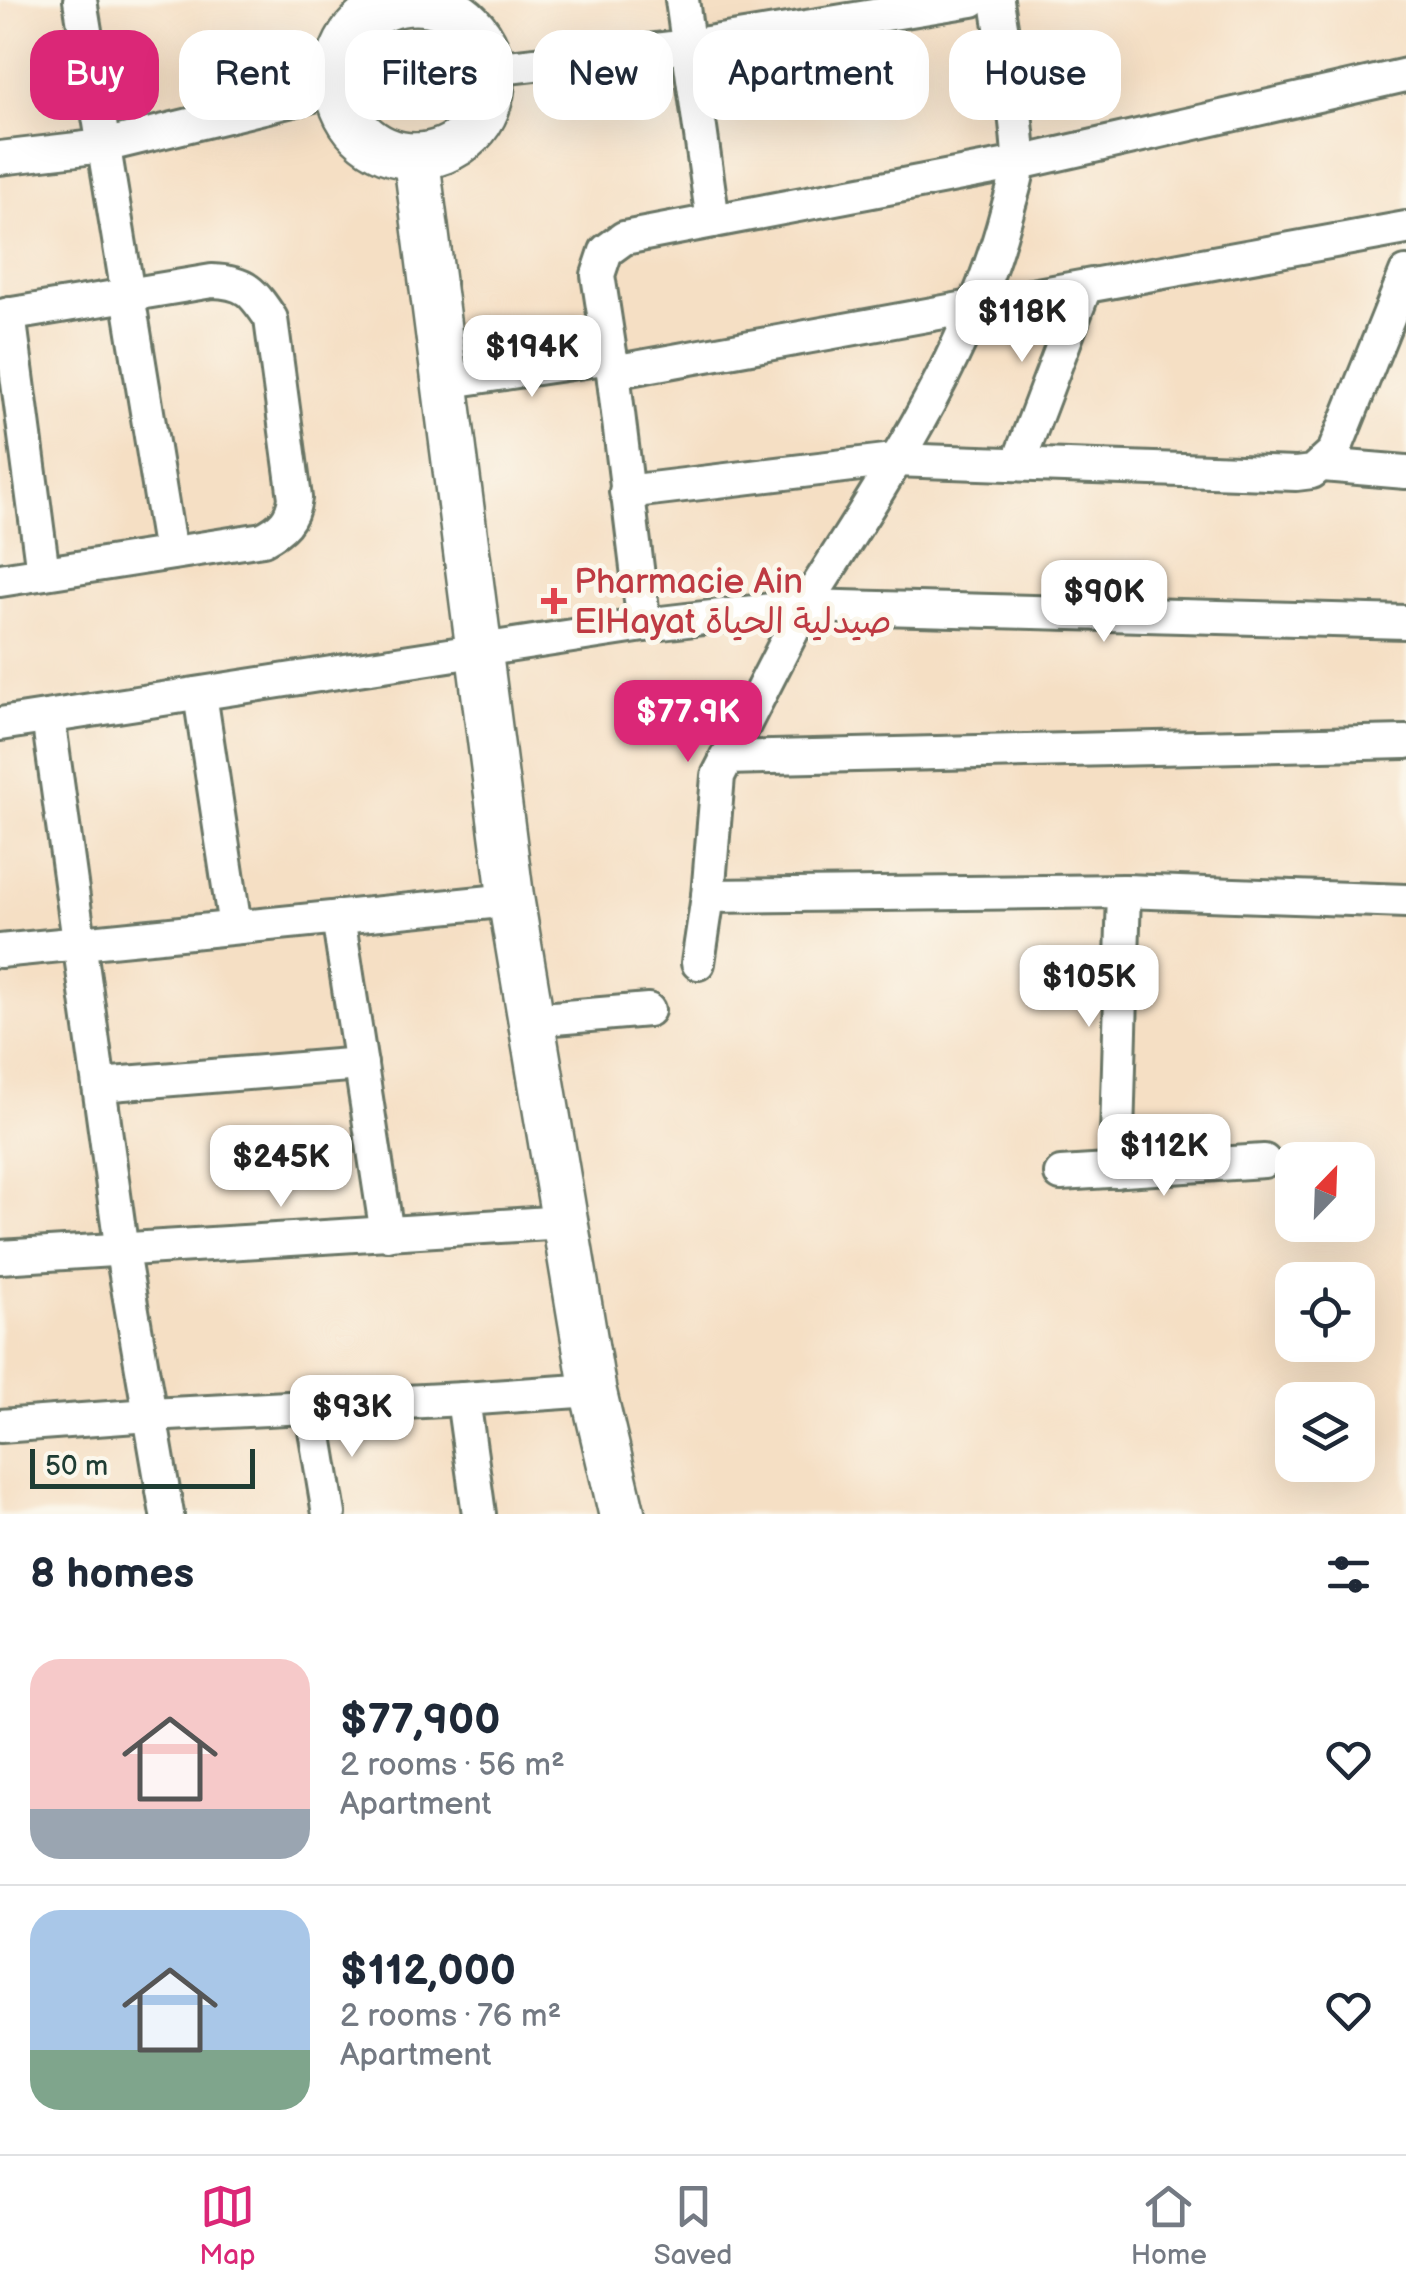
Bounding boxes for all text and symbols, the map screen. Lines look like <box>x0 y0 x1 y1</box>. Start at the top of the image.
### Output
chip: Buy <box>30 30 159 120</box>
chip: Rent <box>179 30 325 120</box>
chip: Filters <box>345 30 513 120</box>
chip: New <box>533 30 673 120</box>
chip: Apartment <box>693 30 929 120</box>
chip: House <box>949 30 1121 120</box>
pin: $118K <box>952 280 1092 365</box>
text: $118K <box>977 293 1067 332</box>
pin: $194K <box>462 315 602 400</box>
text: $194K <box>485 328 579 367</box>
pin: $90K <box>1045 560 1163 645</box>
place label: Pharmacie Ain ElHayat صيدلية الحياة <box>574 561 892 644</box>
text: $90K <box>1063 573 1145 612</box>
marker: Pharmacie Ain ElHayat صيدلية الحياة <box>543 590 565 612</box>
pin: $77.9K <box>607 680 769 765</box>
text: $77.9K <box>636 693 740 732</box>
pin: $105K <box>1019 945 1159 1030</box>
text: $105K <box>1042 958 1136 997</box>
pin: $112K <box>1094 1114 1234 1199</box>
pin: $245K <box>211 1125 351 1210</box>
text: $112K <box>1120 1127 1208 1166</box>
text: $245K <box>232 1138 330 1177</box>
north arrow <box>1275 1142 1375 1242</box>
map controls <box>1275 1142 1375 1482</box>
button: locate <box>1275 1262 1375 1362</box>
pin: $93K <box>293 1375 411 1460</box>
button: layers <box>1275 1382 1375 1482</box>
text: $93K <box>312 1388 392 1427</box>
scale bar <box>30 1444 255 1488</box>
text: 50 m <box>45 1450 108 1483</box>
icon: filters <box>1321 1547 1376 1602</box>
text: 8 homes <box>30 1549 194 1600</box>
text: $77,900 <box>340 1695 500 1746</box>
icon: home <box>110 1699 230 1819</box>
icon: heart <box>1321 1732 1376 1787</box>
text: 2 rooms · 56 m² <box>340 1746 565 1785</box>
text: Apartment <box>340 1785 491 1824</box>
text: $112,000 <box>340 1946 516 1997</box>
icon: home <box>110 1950 230 2070</box>
icon: heart <box>1321 1983 1376 2038</box>
text: 2 rooms · 76 m² <box>340 1997 561 2036</box>
text: Apartment <box>340 2036 491 2075</box>
tab: Map <box>199 2179 255 2272</box>
tab: Saved <box>654 2179 732 2272</box>
tab: Home <box>1131 2179 1207 2272</box>

